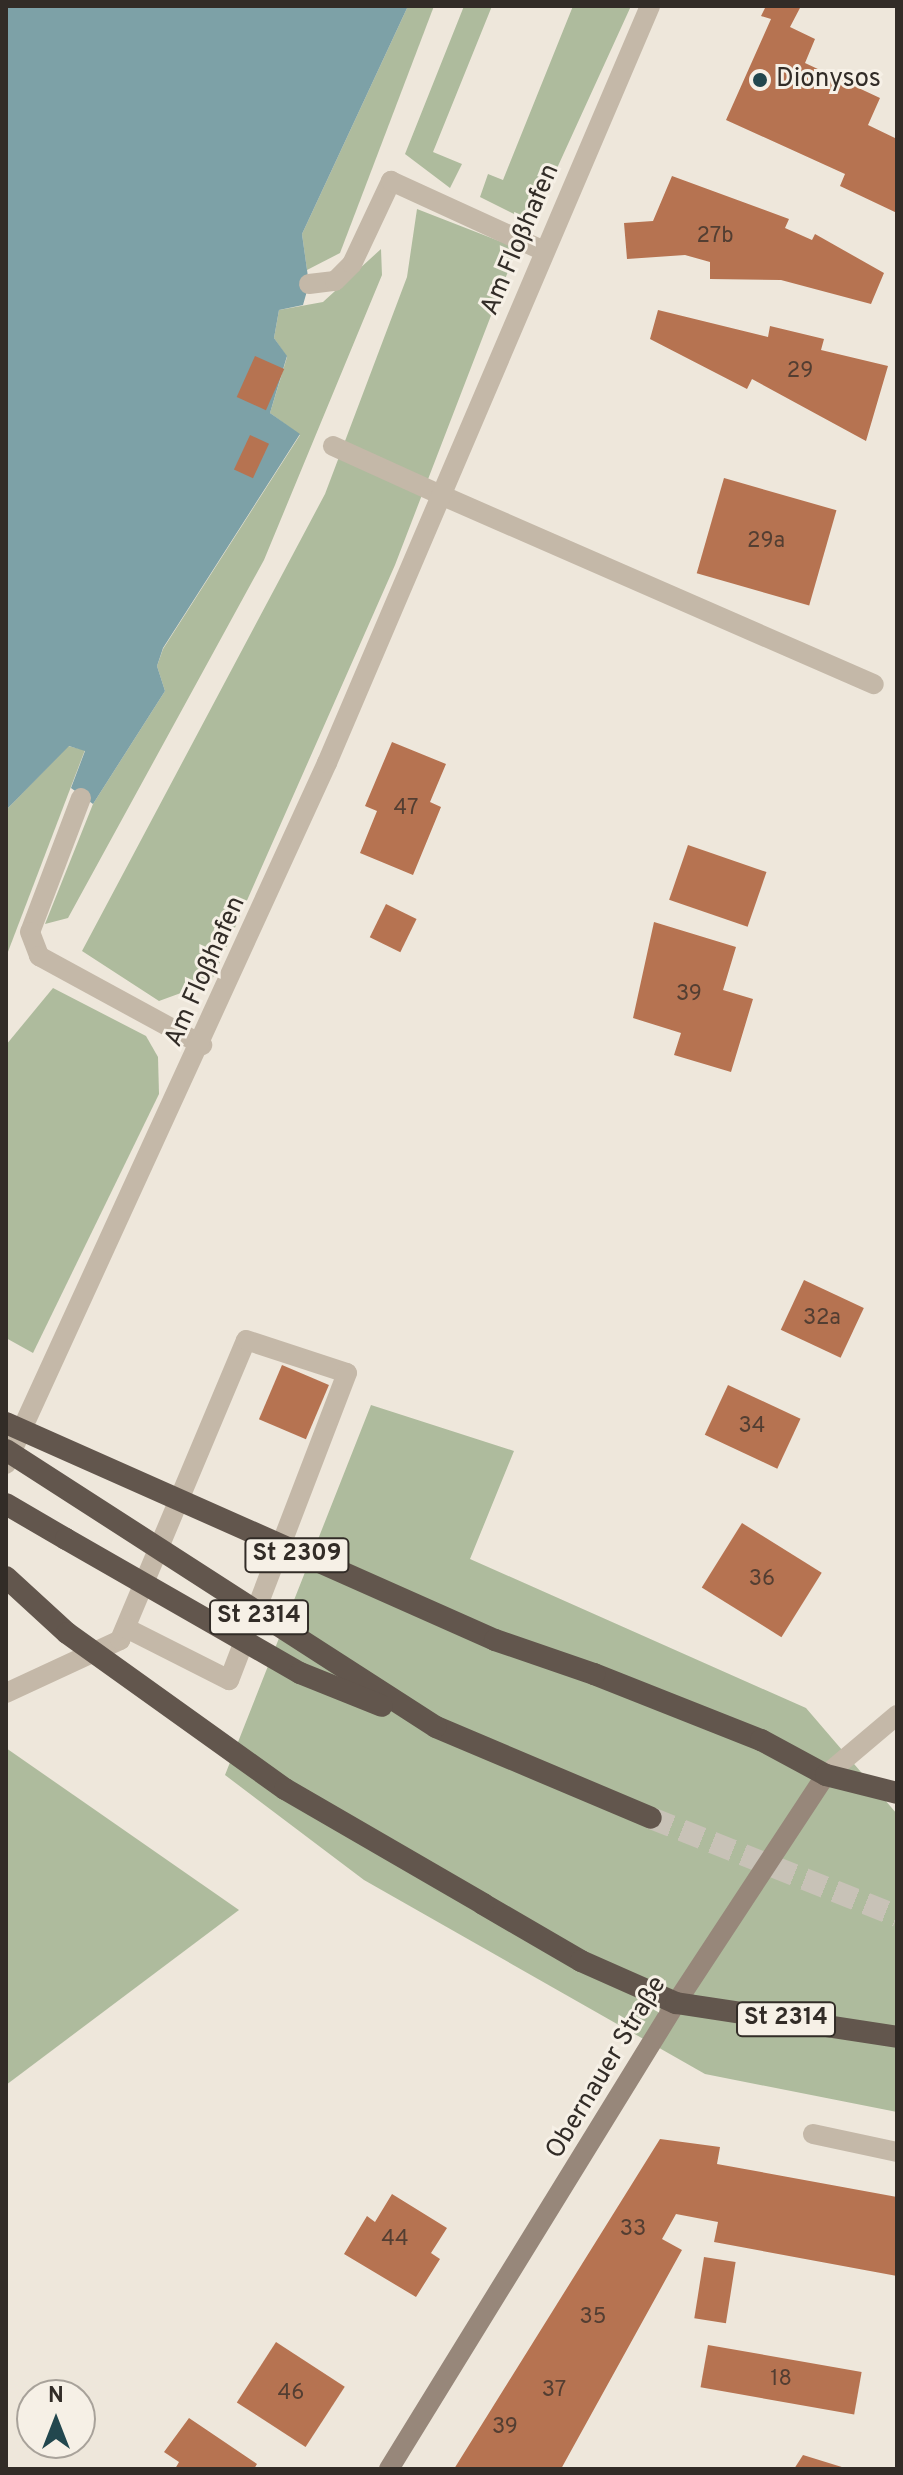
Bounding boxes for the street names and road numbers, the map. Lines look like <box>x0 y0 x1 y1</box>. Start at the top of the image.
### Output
street label: Am Floßhafen <box>475 159 567 321</box>
street label: Am Floßhafen <box>159 892 253 1052</box>
road number: St 2309 <box>243 1535 351 1575</box>
road number: St 2314 <box>209 1597 309 1637</box>
street label: Obernauer Straße <box>540 1971 674 2165</box>
road number: St 2314 <box>736 1999 836 2039</box>

